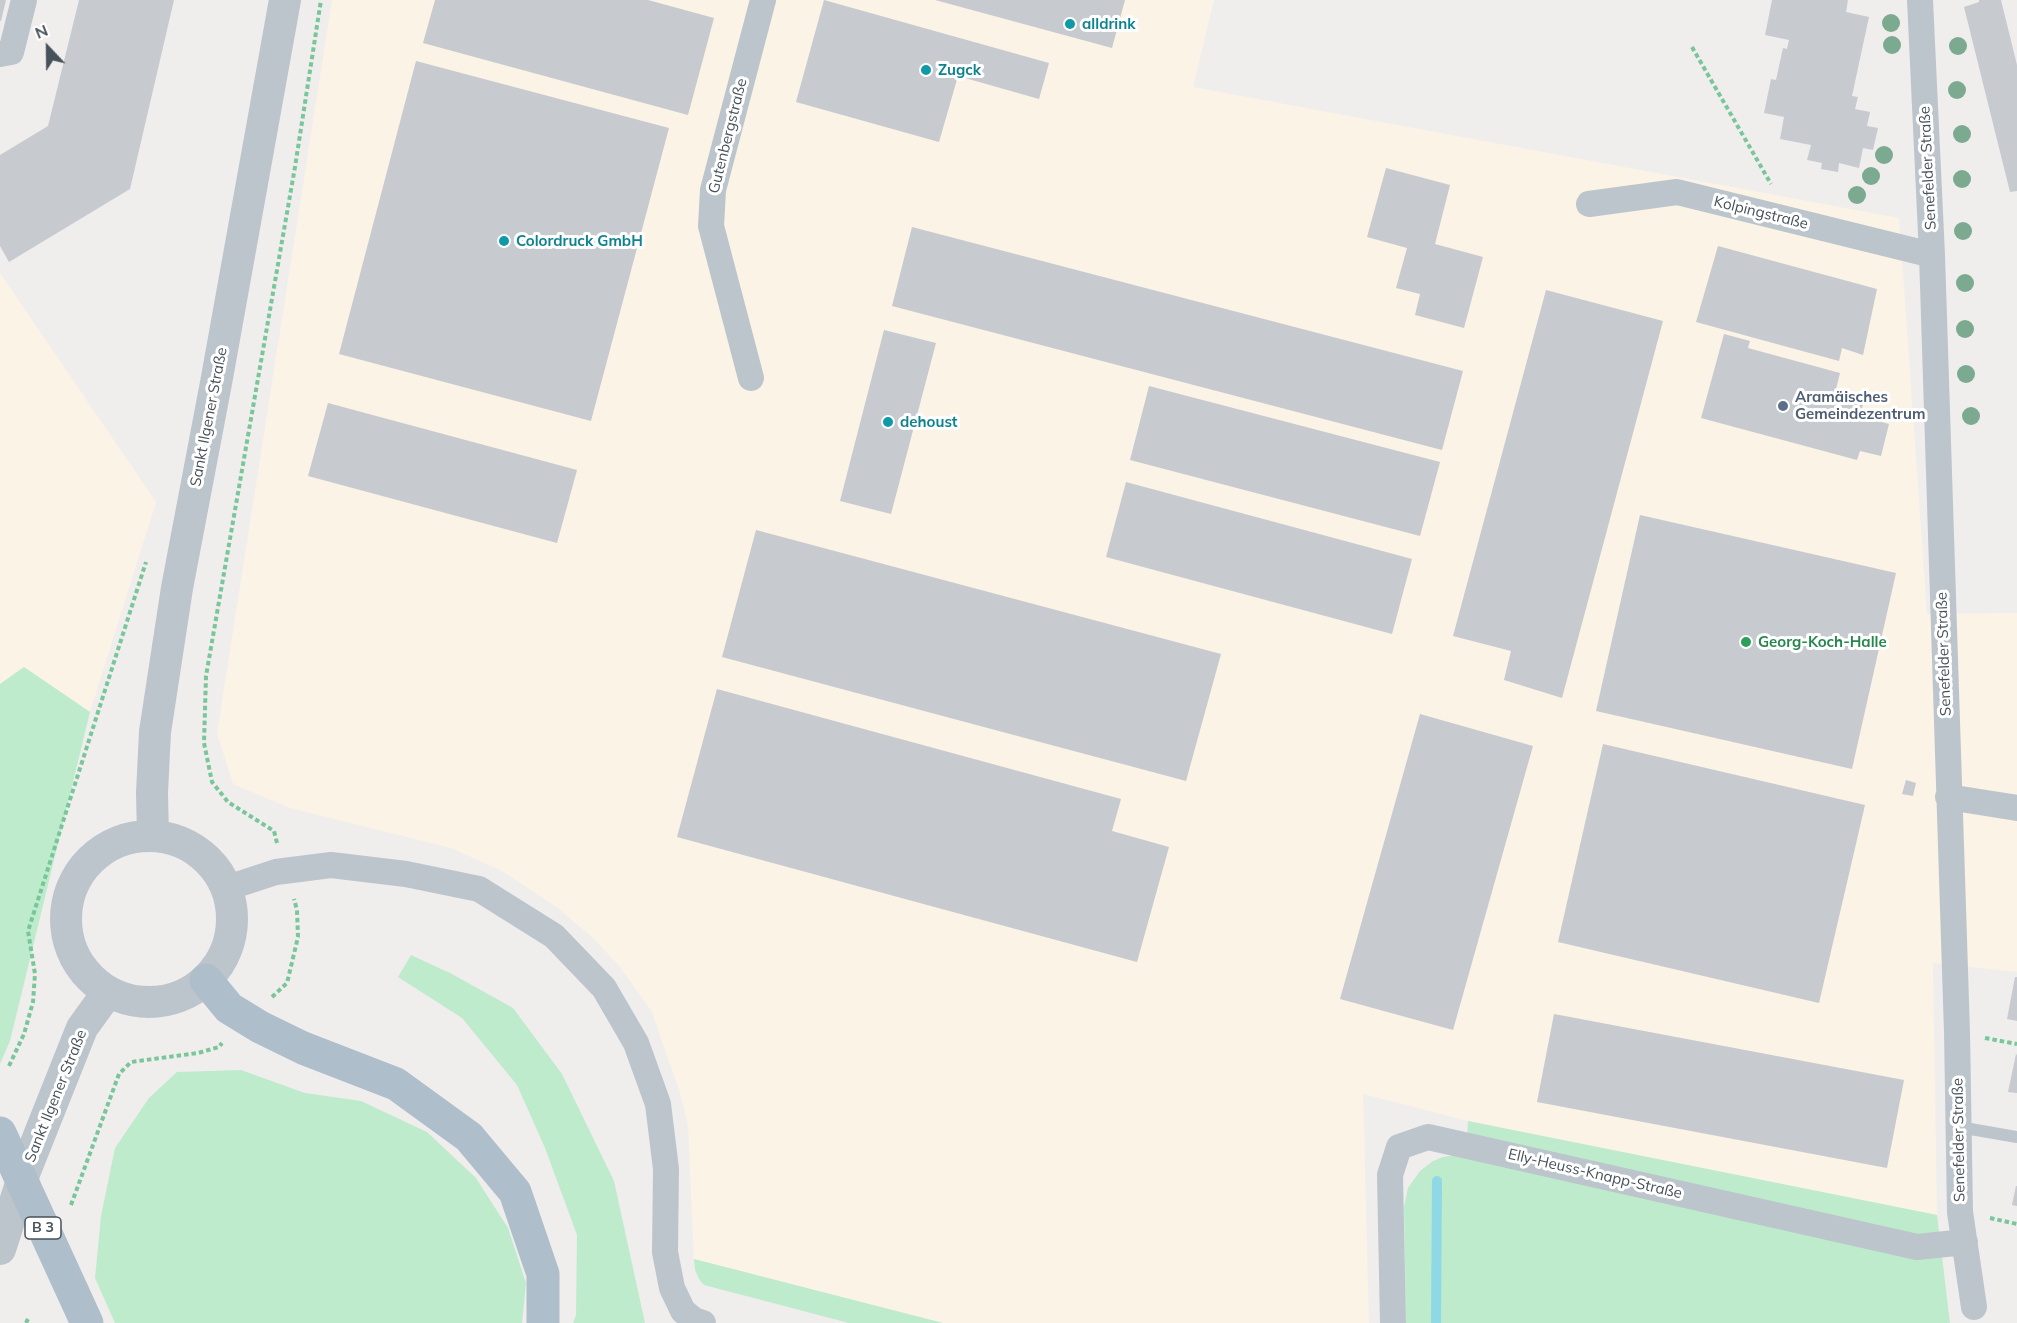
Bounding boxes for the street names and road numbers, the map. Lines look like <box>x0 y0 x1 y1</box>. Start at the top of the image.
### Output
street label: Gutenbergstraße <box>705 77 751 195</box>
street label: Senefelder Straße <box>1916 106 1940 230</box>
street label: Kolpingstraße <box>1712 193 1810 233</box>
street label: Sankt Ilgener Straße <box>187 346 231 488</box>
street label: Senefelder Straße <box>1933 592 1955 716</box>
street label: Sankt Ilgener Straße <box>21 1027 91 1165</box>
street label: Senefelder Straße <box>1949 1078 1969 1202</box>
street label: Elly-Heuss-Knapp-Straße <box>1506 1145 1684 1203</box>
road number: B 3 <box>25 1217 61 1239</box>

